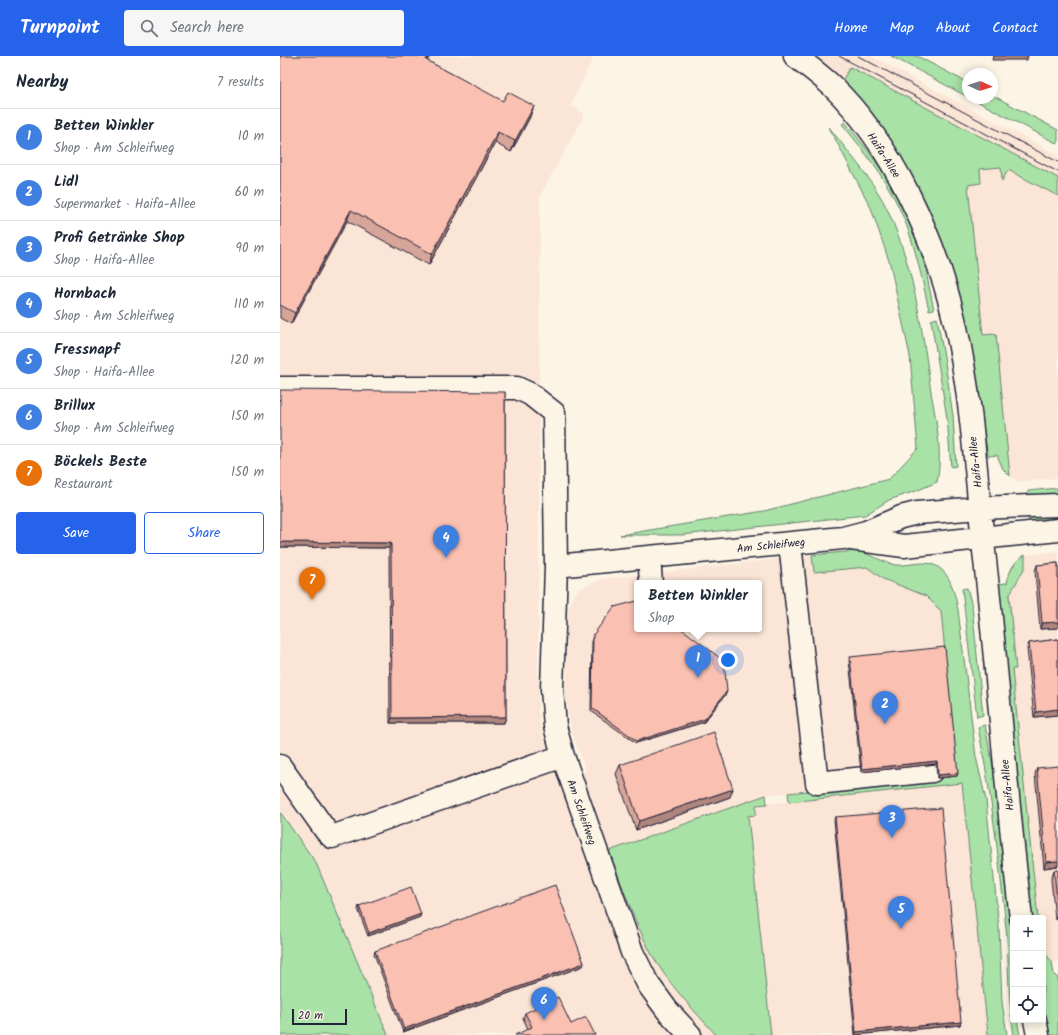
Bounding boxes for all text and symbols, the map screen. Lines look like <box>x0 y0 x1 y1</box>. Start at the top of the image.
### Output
search box <box>124 10 404 46</box>
text: Turnpoint <box>20 13 100 43</box>
text: Search here <box>170 16 244 40</box>
icon: search <box>138 17 160 39</box>
text: Home <box>834 17 868 39</box>
text: Map <box>890 17 914 39</box>
text: About <box>936 17 970 39</box>
text: Contact <box>992 17 1038 39</box>
north arrow <box>962 68 998 104</box>
text: Nearby <box>16 69 68 96</box>
text: 7 results <box>217 72 264 93</box>
text: Betten Winkler <box>54 114 154 138</box>
text: 1 <box>27 126 31 147</box>
text: 10 m <box>238 126 264 147</box>
street label: Haifa-Allee <box>862 129 905 182</box>
text: Shop · Am Schleifweg <box>54 138 174 159</box>
text: Lidl <box>54 170 78 194</box>
text: 2 <box>25 182 33 203</box>
text: 60 m <box>235 182 264 203</box>
text: Supermarket · Haifa-Allee <box>54 194 196 215</box>
text: Profi Getränke Shop <box>54 226 185 250</box>
text: 3 <box>25 238 33 259</box>
text: 90 m <box>236 238 264 259</box>
text: Shop · Haifa-Allee <box>54 250 154 271</box>
text: Hornbach <box>54 282 116 306</box>
text: 4 <box>25 294 33 315</box>
text: 110 m <box>234 294 264 315</box>
text: Shop · Am Schleifweg <box>54 306 174 327</box>
text: Fressnapf <box>54 338 119 362</box>
text: 5 <box>26 350 32 371</box>
text: 120 m <box>230 350 264 371</box>
text: Shop · Haifa-Allee <box>54 362 154 383</box>
text: Brillux <box>54 394 95 418</box>
text: 6 <box>25 406 33 427</box>
text: 150 m <box>231 406 264 427</box>
text: Shop · Am Schleifweg <box>54 418 174 439</box>
street label: Haifa-Allee <box>964 435 988 488</box>
text: Böckels Beste <box>54 450 147 474</box>
text: 7 <box>26 462 32 483</box>
text: 150 m <box>231 462 264 483</box>
text: Restaurant <box>54 474 113 495</box>
button: Save <box>16 512 136 554</box>
button: Share <box>144 512 264 554</box>
pin: 4 <box>433 525 459 558</box>
street label: Am Schleifweg <box>736 533 806 559</box>
pin: 7 <box>299 567 325 600</box>
popup <box>634 580 762 632</box>
text: Betten Winkler <box>648 584 748 608</box>
text: Shop <box>648 608 674 629</box>
pin: 1 <box>685 645 711 678</box>
your location <box>718 650 738 670</box>
pin: 2 <box>872 691 898 724</box>
street label: Haifa-Allee <box>996 758 1020 811</box>
street label: Am Schleifweg <box>561 777 601 848</box>
pin: 3 <box>879 805 905 838</box>
pin: 5 <box>888 896 914 929</box>
map controls <box>1010 915 1046 1023</box>
button: + <box>1010 915 1046 951</box>
button: − <box>1010 951 1046 987</box>
pin: 6 <box>531 987 557 1020</box>
button: locate <box>1010 987 1046 1023</box>
scale bar <box>292 1007 347 1026</box>
text: 20 m <box>298 1007 323 1025</box>

